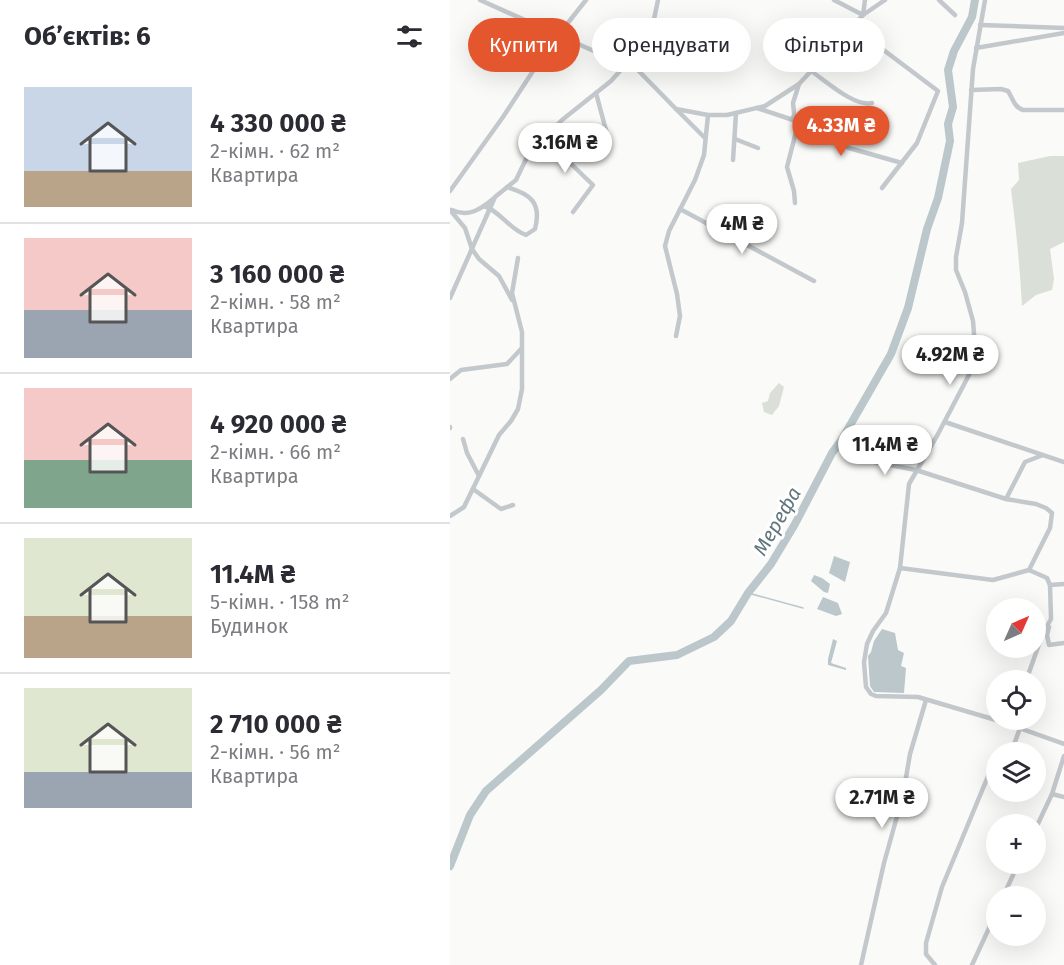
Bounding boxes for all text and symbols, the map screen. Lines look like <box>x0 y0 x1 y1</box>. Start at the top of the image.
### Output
chip: Купити <box>468 18 580 72</box>
chip: Орендувати <box>592 18 751 72</box>
chip: Фільтри <box>763 18 885 72</box>
icon: filters <box>393 20 426 53</box>
text: Об’єктів: 6 <box>24 21 151 52</box>
pin: 4.33M ₴ <box>786 106 896 157</box>
text: 4 330 000 ₴ <box>210 108 346 139</box>
icon: home <box>72 111 144 183</box>
text: 4.33M ₴ <box>806 113 876 137</box>
pin: 3.16M ₴ <box>510 123 620 174</box>
text: 3.16M ₴ <box>532 130 598 154</box>
text: 2-кімн. · 62 m² <box>210 139 340 163</box>
text: Квартира <box>210 163 299 187</box>
pin: 4M ₴ <box>706 204 778 255</box>
text: 4M ₴ <box>720 211 764 235</box>
text: 3 160 000 ₴ <box>210 259 345 290</box>
icon: home <box>72 262 144 334</box>
text: 2-кімн. · 58 m² <box>210 290 341 314</box>
text: Квартира <box>210 314 299 338</box>
pin: 4.92M ₴ <box>895 335 1005 386</box>
text: 4.92M ₴ <box>916 342 984 366</box>
text: 4 920 000 ₴ <box>210 409 346 440</box>
icon: home <box>72 412 144 484</box>
pin: 11.4M ₴ <box>830 425 940 476</box>
text: 11.4M ₴ <box>852 432 918 456</box>
text: 2-кімн. · 66 m² <box>210 440 341 464</box>
text: Квартира <box>210 464 299 488</box>
water label: Мерефа <box>748 483 806 559</box>
text: 11.4M ₴ <box>210 559 296 590</box>
icon: home <box>72 562 144 634</box>
text: 5-кімн. · 158 m² <box>210 590 350 614</box>
north arrow <box>986 598 1046 658</box>
map controls <box>986 598 1046 946</box>
text: Будинок <box>210 614 288 638</box>
button: locate <box>986 670 1046 730</box>
text: 2 710 000 ₴ <box>210 709 342 740</box>
icon: home <box>72 712 144 784</box>
text: 2-кімн. · 56 m² <box>210 740 340 764</box>
button: layers <box>986 742 1046 802</box>
text: Квартира <box>210 764 299 788</box>
pin: 2.71M ₴ <box>827 778 937 829</box>
text: 2.71M ₴ <box>849 785 915 809</box>
button: + <box>986 814 1046 874</box>
button: − <box>986 886 1046 946</box>

